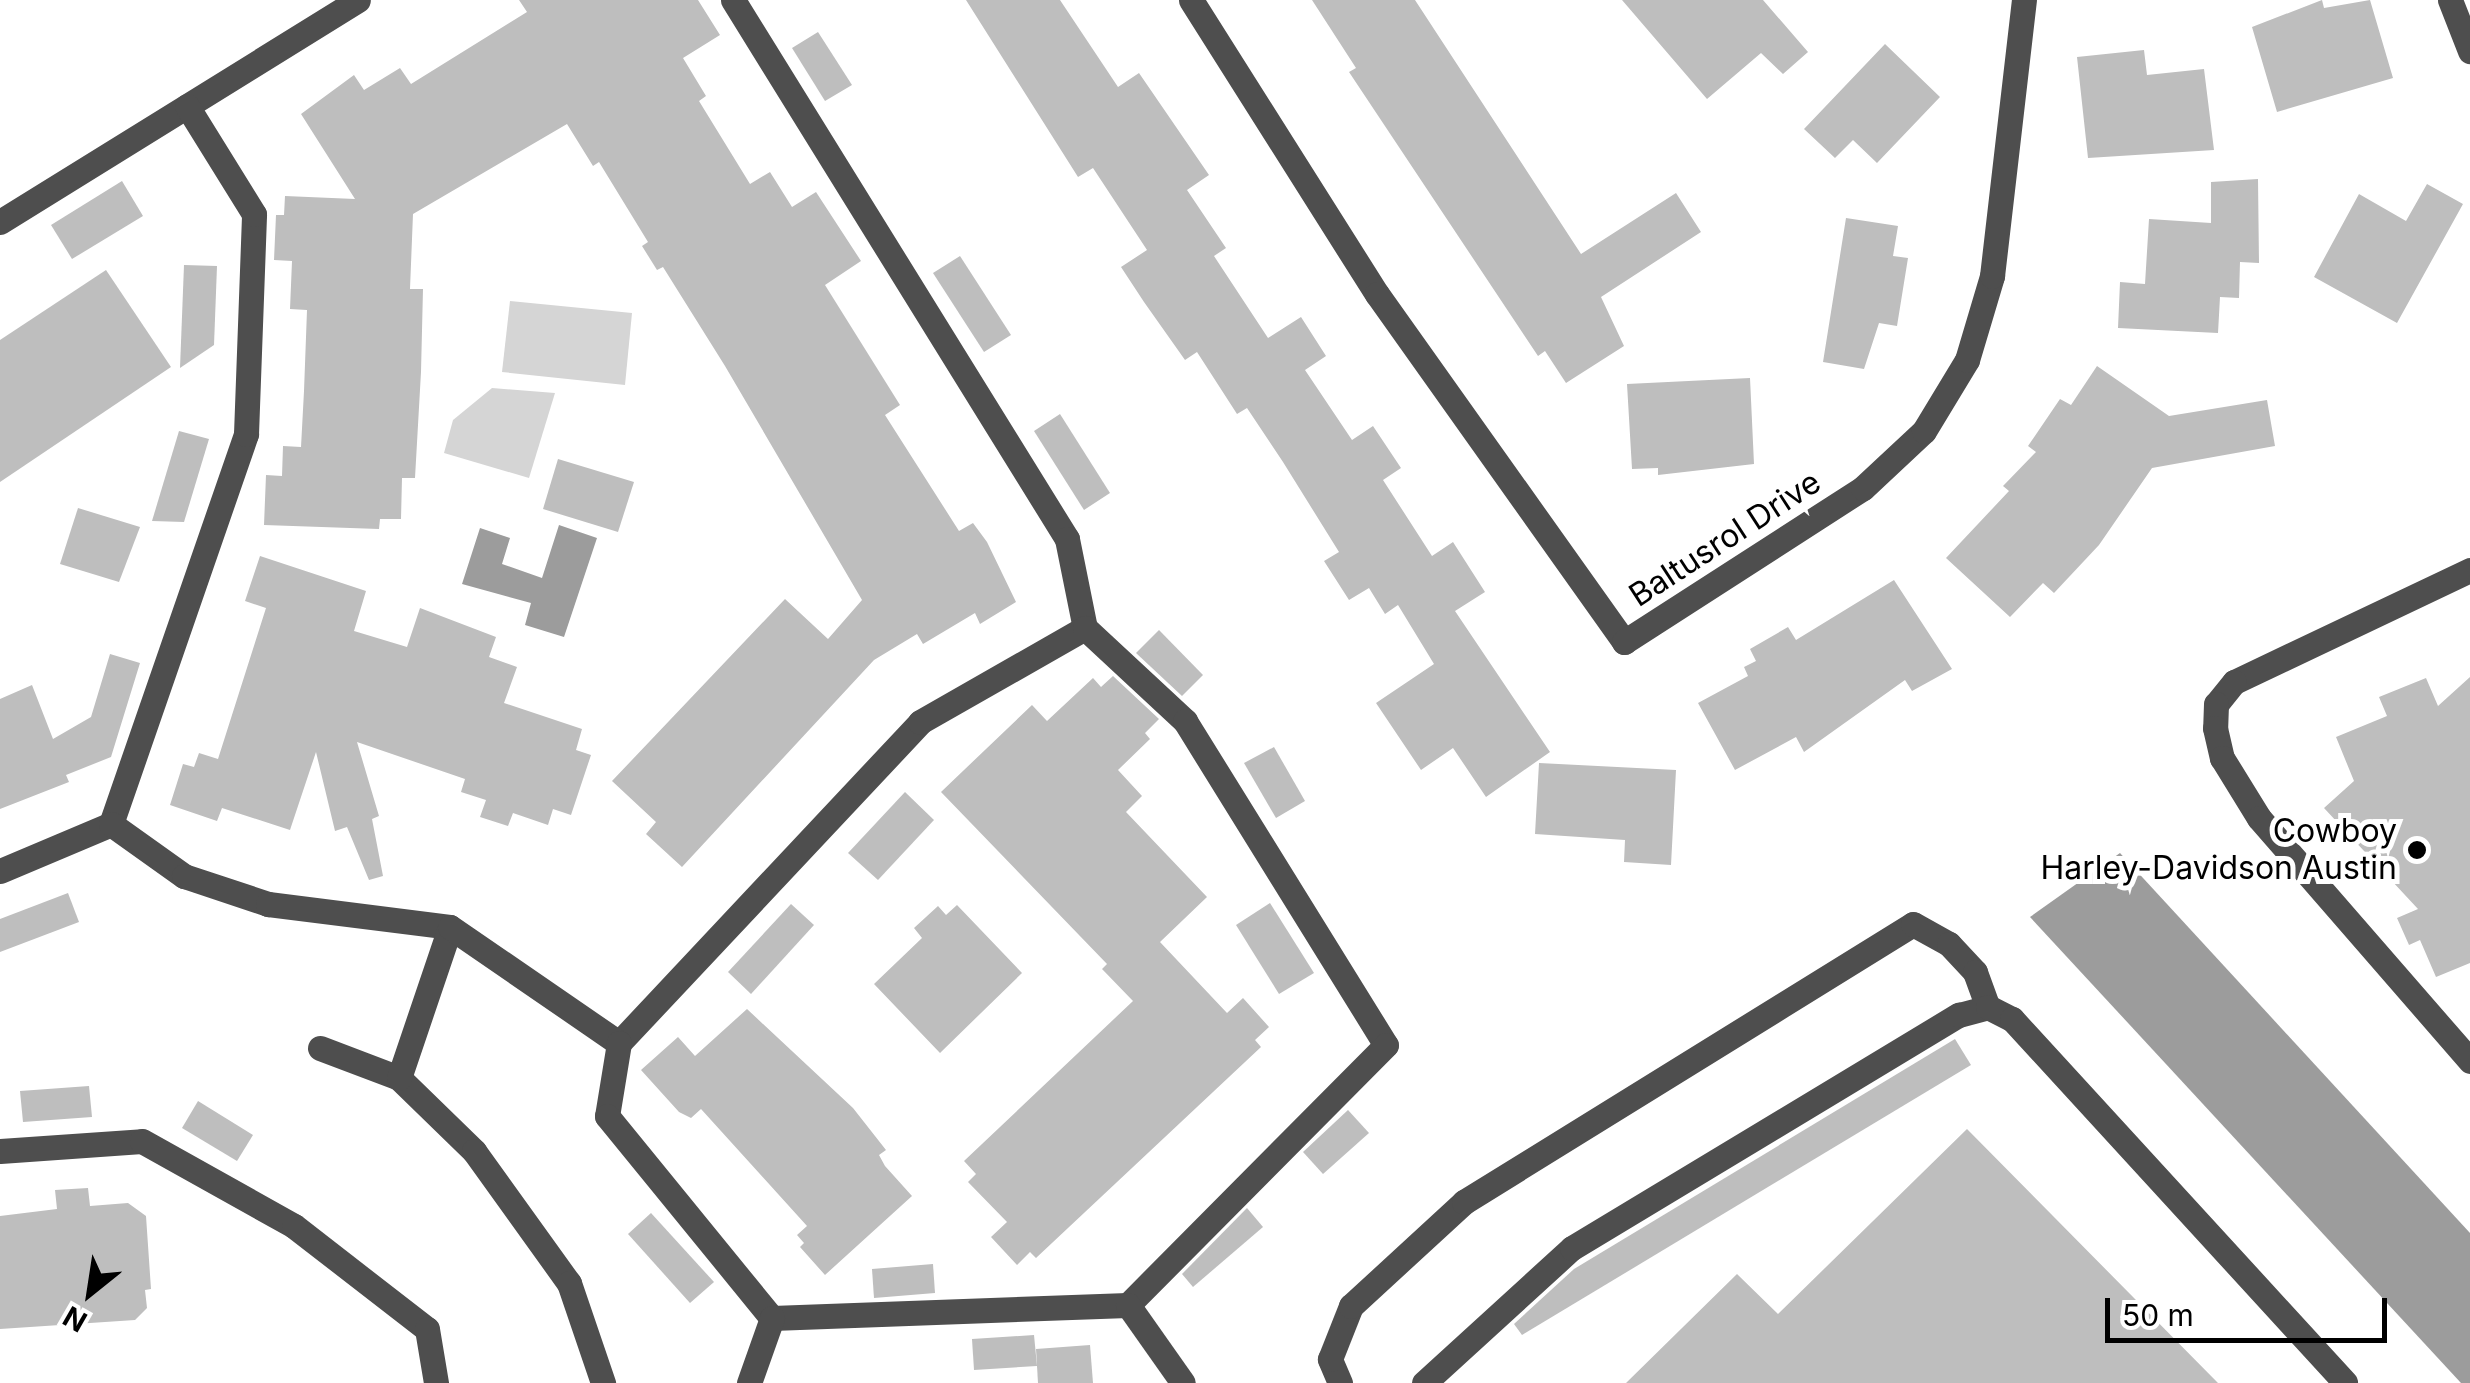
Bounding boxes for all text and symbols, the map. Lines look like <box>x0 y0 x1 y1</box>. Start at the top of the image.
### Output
street label: Baltusrol Drive <box>1622 463 1828 615</box>
place label: Cowboy Harley-Davidson Austin <box>2041 813 2397 888</box>
marker: Cowboy Harley-Davidson Austin <box>2406 839 2428 861</box>
north arrow <box>40 1243 140 1343</box>
scale bar <box>2110 1278 2392 1340</box>
text: 50 m <box>2122 1297 2194 1333</box>
text: N <box>57 1299 93 1339</box>

